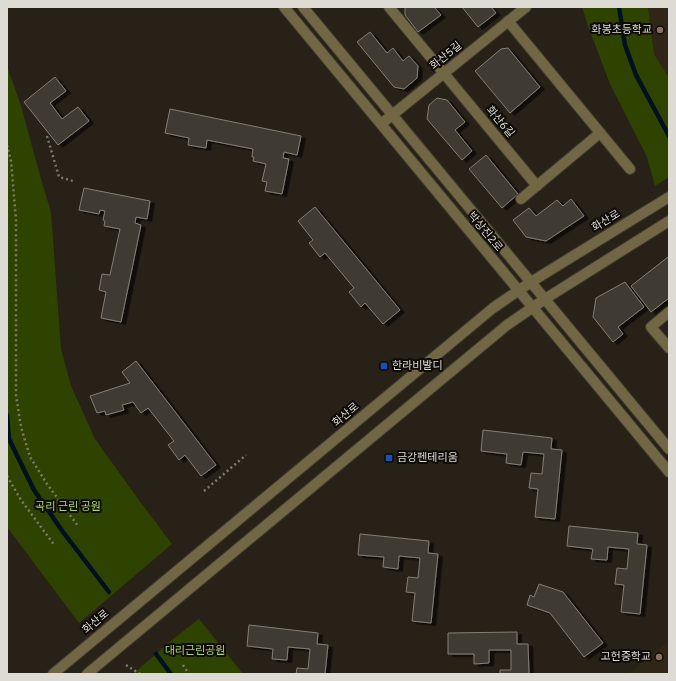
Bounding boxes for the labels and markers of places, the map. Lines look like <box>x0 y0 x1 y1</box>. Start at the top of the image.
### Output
place label: 화봉초등학교 <box>591 23 652 37</box>
marker: 화봉초등학교 <box>655 25 665 35</box>
place label: 한라비발디 <box>392 359 443 373</box>
marker: 한라비발디 <box>379 361 389 371</box>
place label: 금강펜테리움 <box>397 451 458 465</box>
marker: 금강펜테리움 <box>384 453 394 463</box>
place label: 고헌중학교 <box>600 650 651 664</box>
marker: 고헌중학교 <box>654 652 664 662</box>

